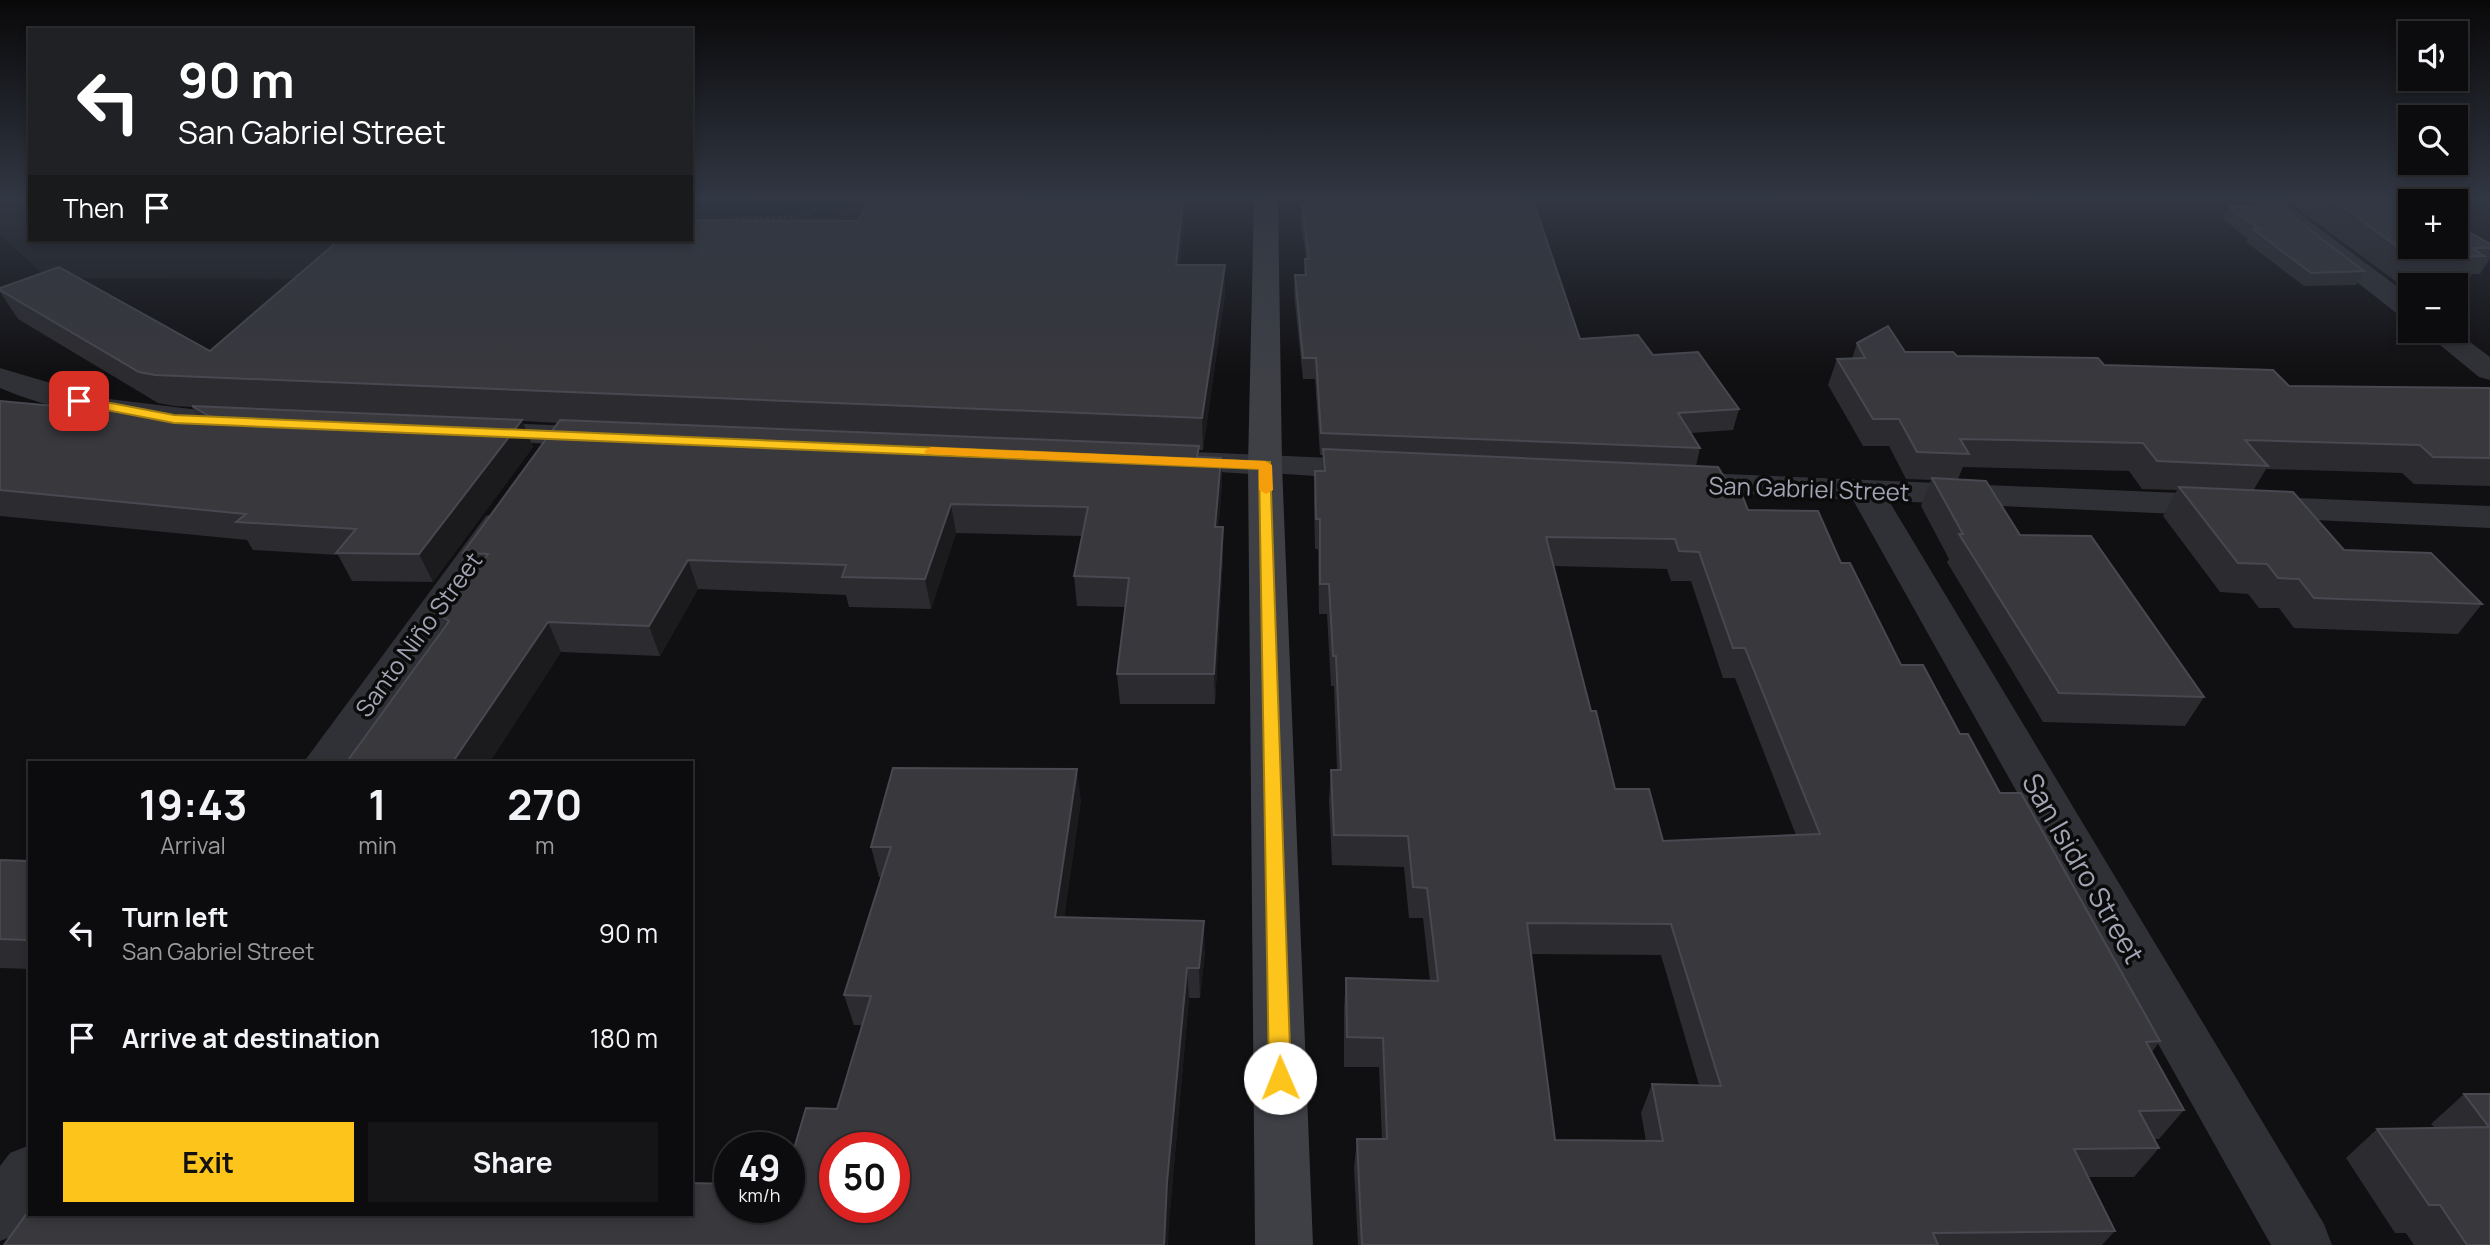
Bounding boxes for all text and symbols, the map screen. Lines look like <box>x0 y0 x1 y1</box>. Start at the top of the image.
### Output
map controls <box>2398 21 2468 343</box>
button: sound <box>2398 21 2468 91</box>
text: 90 m <box>178 46 295 113</box>
icon: left <box>63 56 154 147</box>
button: search <box>2398 105 2468 175</box>
text: San Gabriel Street <box>178 110 446 154</box>
icon: arrive <box>138 189 176 227</box>
button: + <box>2398 189 2468 259</box>
text: Then <box>63 190 124 226</box>
button: − <box>2398 273 2468 343</box>
pin <box>49 371 109 431</box>
icon: arrive <box>60 382 98 420</box>
street label: San Gabriel Street <box>1708 468 1910 508</box>
street label: Santo Niño Street <box>347 545 489 723</box>
street label: San Isidro Street <box>2014 766 2154 970</box>
text: 19:43 <box>139 775 248 833</box>
text: 1 <box>368 775 387 833</box>
text: 270 <box>507 775 582 833</box>
text: Arrival <box>160 829 226 861</box>
text: min <box>358 829 397 861</box>
text: m <box>535 829 555 861</box>
text: Turn left <box>122 899 229 935</box>
icon: left <box>63 914 101 952</box>
text: 90 m <box>599 915 658 951</box>
text: San Gabriel Street <box>122 935 314 967</box>
icon: arrive <box>63 1019 101 1057</box>
text: Arrive at destination <box>122 1020 380 1056</box>
text: 180 m <box>590 1020 658 1056</box>
position arrow <box>1243 1041 1317 1115</box>
button: Exit <box>63 1122 354 1202</box>
button: Share <box>368 1122 658 1202</box>
speed limit sign: 50 <box>819 1132 910 1223</box>
text: 49 <box>738 1144 781 1192</box>
text: km/h <box>739 1183 780 1207</box>

